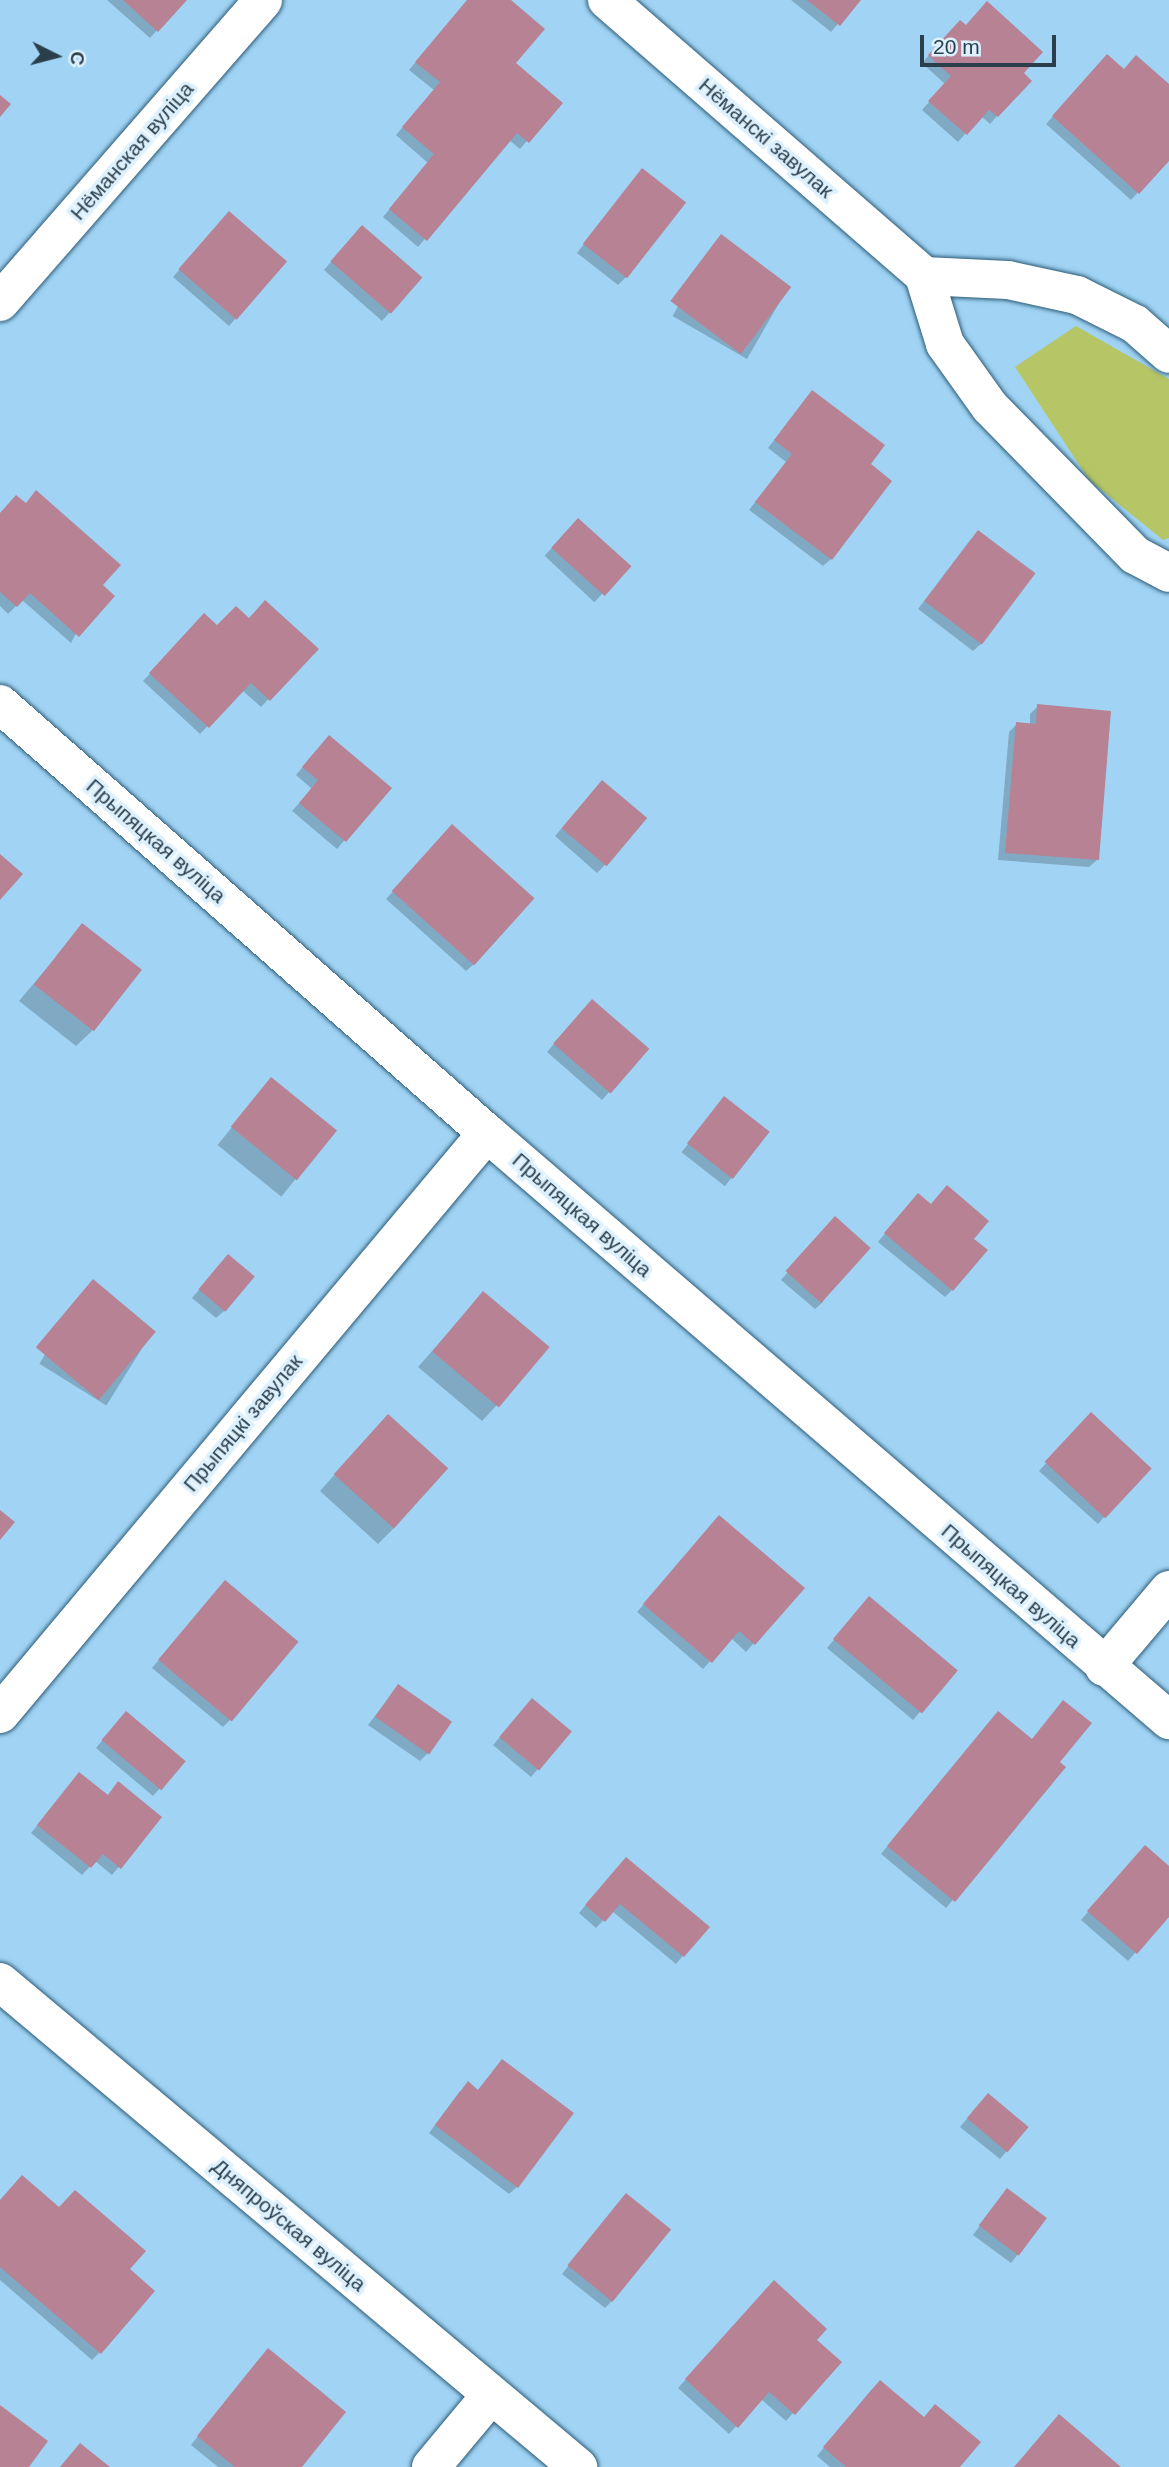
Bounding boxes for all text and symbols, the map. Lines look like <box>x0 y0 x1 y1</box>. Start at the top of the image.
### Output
north arrow <box>21 21 91 91</box>
scale bar <box>924 21 1060 65</box>
text: 20 m <box>933 35 980 58</box>
text: С <box>66 50 89 66</box>
street label: Нёманскі завулак <box>694 73 838 203</box>
street label: Нёманская вуліца <box>65 77 199 225</box>
street label: Прыпяцкая вуліца <box>81 774 231 908</box>
street label: Прыпяцкая вуліца <box>507 1148 657 1282</box>
street label: Прыпяцкі завулак <box>178 1349 308 1497</box>
street label: Прыпяцкая вуліца <box>936 1519 1086 1653</box>
street label: Дняпроўская вуліца <box>207 2153 371 2297</box>

